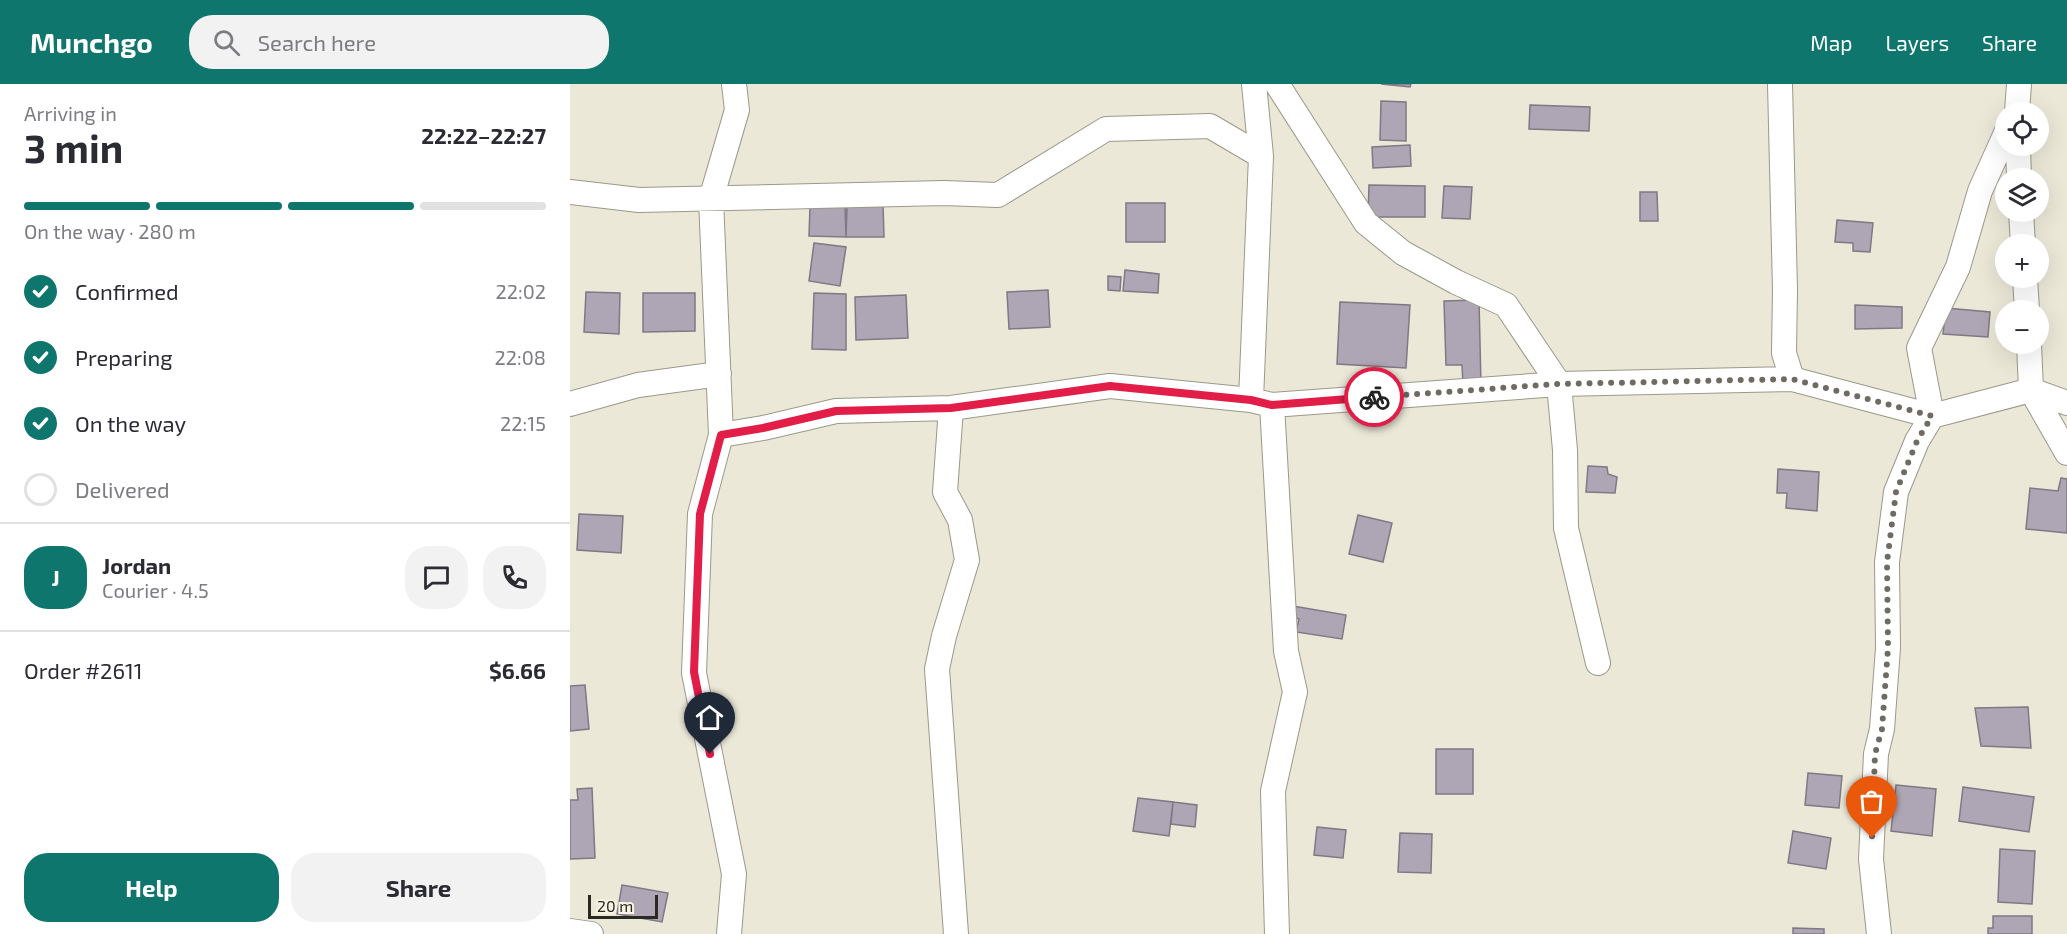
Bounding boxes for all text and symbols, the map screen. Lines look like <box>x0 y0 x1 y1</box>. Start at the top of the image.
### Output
search box <box>189 15 609 69</box>
text: Munchgo <box>30 25 153 59</box>
icon: search <box>210 26 243 59</box>
text: Search here <box>258 29 376 55</box>
text: Map <box>1810 30 1852 55</box>
text: Layers <box>1885 30 1949 55</box>
text: Share <box>1982 30 2037 55</box>
text: Arriving in <box>24 101 117 125</box>
map controls <box>1995 102 2049 354</box>
button: locate <box>1995 102 2049 156</box>
text: 22:22–22:27 <box>421 122 546 148</box>
text: 3 min <box>24 124 123 171</box>
button: layers <box>1995 168 2049 222</box>
text: On the way · 280 m <box>24 219 196 243</box>
button: + <box>1995 234 2049 288</box>
icon: check <box>24 275 57 308</box>
text: Confirmed <box>75 278 179 304</box>
text: 22:02 <box>496 279 546 303</box>
button: − <box>1995 300 2049 354</box>
icon: check <box>24 341 57 374</box>
text: Preparing <box>75 344 173 370</box>
text: 22:08 <box>495 345 546 369</box>
courier <box>1344 367 1404 427</box>
icon: bike <box>1358 381 1391 414</box>
icon: check <box>24 407 57 440</box>
text: On the way <box>75 410 186 436</box>
text: 22:15 <box>500 411 546 435</box>
text: Delivered <box>75 476 170 502</box>
button: chat <box>405 546 468 609</box>
button: phone <box>483 546 546 609</box>
text: Jordan <box>102 552 171 578</box>
text: J <box>51 564 60 590</box>
text: Courier · 4.5 <box>102 578 209 602</box>
text: Order #2611 <box>24 657 143 683</box>
text: $6.66 <box>489 657 546 683</box>
pin <box>684 692 735 754</box>
icon: home <box>693 701 726 734</box>
pin <box>1846 776 1897 838</box>
icon: bag <box>1855 785 1888 818</box>
button: Help <box>24 853 279 922</box>
button: Share <box>291 853 546 922</box>
scale bar <box>588 892 658 920</box>
text: 20 m <box>597 896 633 915</box>

